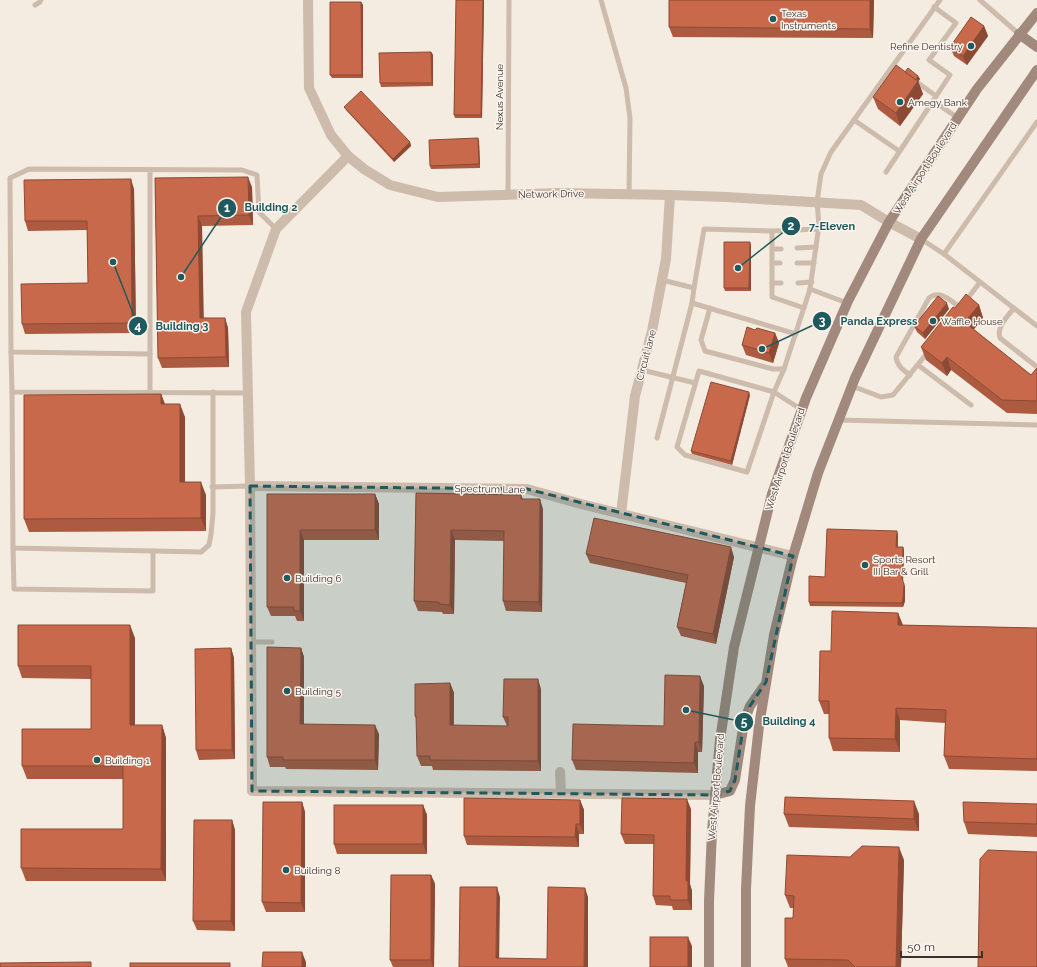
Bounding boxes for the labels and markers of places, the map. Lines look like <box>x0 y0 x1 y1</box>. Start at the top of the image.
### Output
place label: Texas Instruments <box>781 8 836 31</box>
marker: Texas Instruments <box>768 14 778 24</box>
place label: Refine Dentistry <box>890 41 964 52</box>
marker: Refine Dentistry <box>966 41 976 51</box>
marker: Amegy Bank <box>895 97 905 107</box>
place label: Amegy Bank <box>908 97 968 108</box>
callout: Building 2 <box>217 196 306 219</box>
callout: 7-Eleven <box>781 214 863 237</box>
callout: Panda Express <box>812 310 925 333</box>
callout: Building 3 <box>128 315 217 338</box>
marker: Waffle House <box>928 316 938 326</box>
place label: Waffle House <box>941 316 1003 327</box>
place label: Sports Resort III Bar & Grill <box>873 554 936 577</box>
marker: Sports Resort III Bar & Grill <box>860 560 870 570</box>
marker: Building 6 <box>282 573 292 583</box>
place label: Building 6 <box>295 573 342 584</box>
marker: Building 5 <box>282 686 292 696</box>
place label: Building 5 <box>295 686 341 697</box>
callout: Building 4 <box>734 710 823 733</box>
marker: Building 1 <box>92 755 102 765</box>
place label: Building 1 <box>105 755 150 766</box>
marker: Building 8 <box>281 865 291 875</box>
place label: Building 8 <box>294 865 340 876</box>

